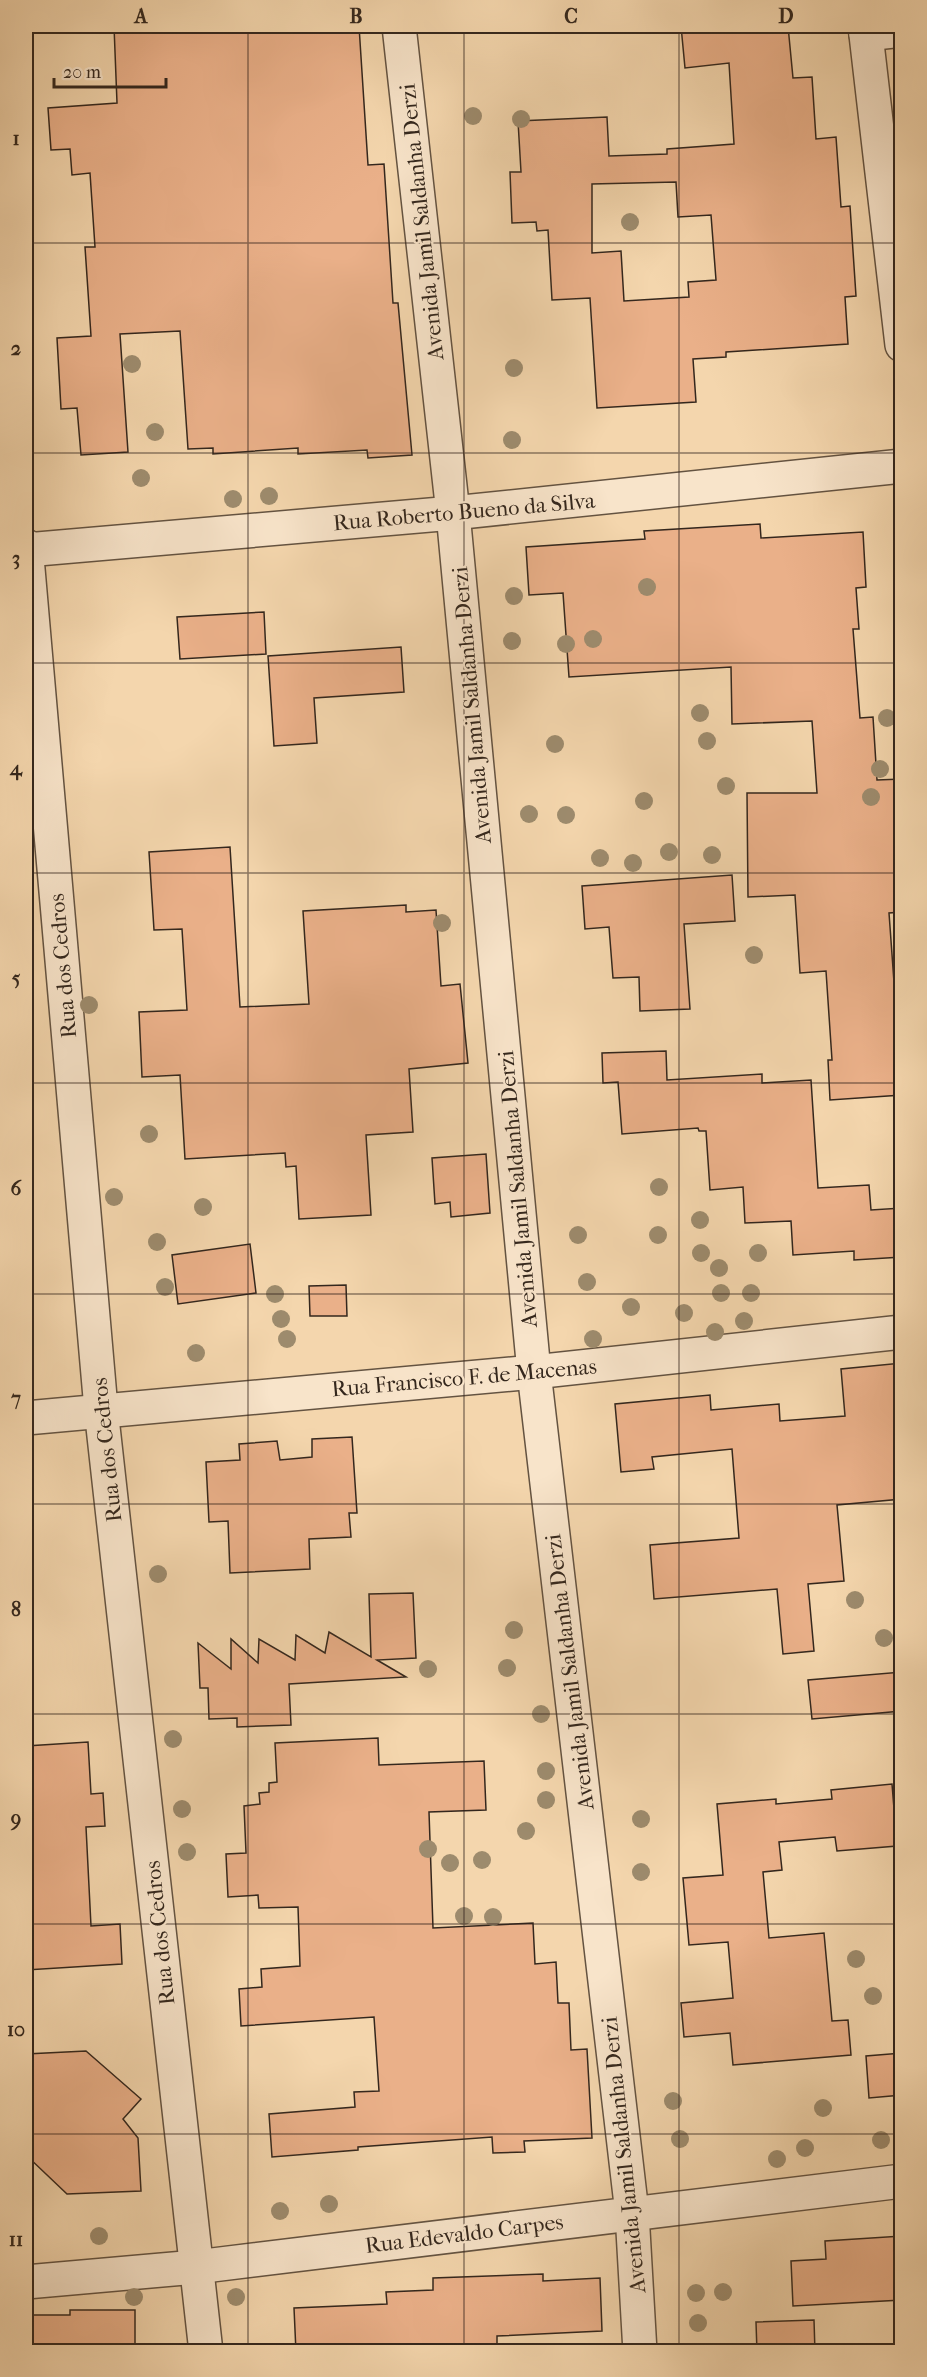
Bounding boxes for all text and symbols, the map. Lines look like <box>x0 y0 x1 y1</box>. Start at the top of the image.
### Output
text: A <box>133 5 149 28</box>
text: B <box>349 5 363 28</box>
text: C <box>564 5 578 28</box>
text: D <box>778 5 794 28</box>
scale bar <box>54 51 166 89</box>
text: 20 m <box>63 62 101 83</box>
street label: Avenida Jamil Saldanha Derzi <box>394 82 450 362</box>
text: 1 <box>12 127 20 150</box>
text: 2 <box>11 337 21 360</box>
street label: Rua Roberto Bueno da Silva <box>332 488 597 536</box>
text: 3 <box>12 547 20 570</box>
street label: Avenida Jamil Saldanha Derzi <box>447 565 497 845</box>
text: 4 <box>9 757 23 781</box>
street label: Rua dos Cedros <box>44 893 82 1039</box>
text: 5 <box>12 967 21 990</box>
street label: Avenida Jamil Saldanha Derzi <box>493 1049 543 1329</box>
text: 6 <box>11 1177 23 1200</box>
street label: Rua Francisco F. de Macenas <box>330 1353 598 1403</box>
street label: Rua dos Cedros <box>86 1376 128 1523</box>
text: 7 <box>10 1387 21 1410</box>
street label: Avenida Jamil Saldanha Derzi <box>540 1532 600 1812</box>
text: 8 <box>11 1598 21 1621</box>
text: 9 <box>10 1808 21 1831</box>
street label: Rua dos Cedros <box>139 1859 181 2006</box>
street label: Avenida Jamil Saldanha Derzi <box>596 2015 652 2295</box>
text: 10 <box>7 2018 25 2041</box>
street label: Rua Edevaldo Carpes <box>363 2209 565 2259</box>
text: 11 <box>9 2228 23 2251</box>

